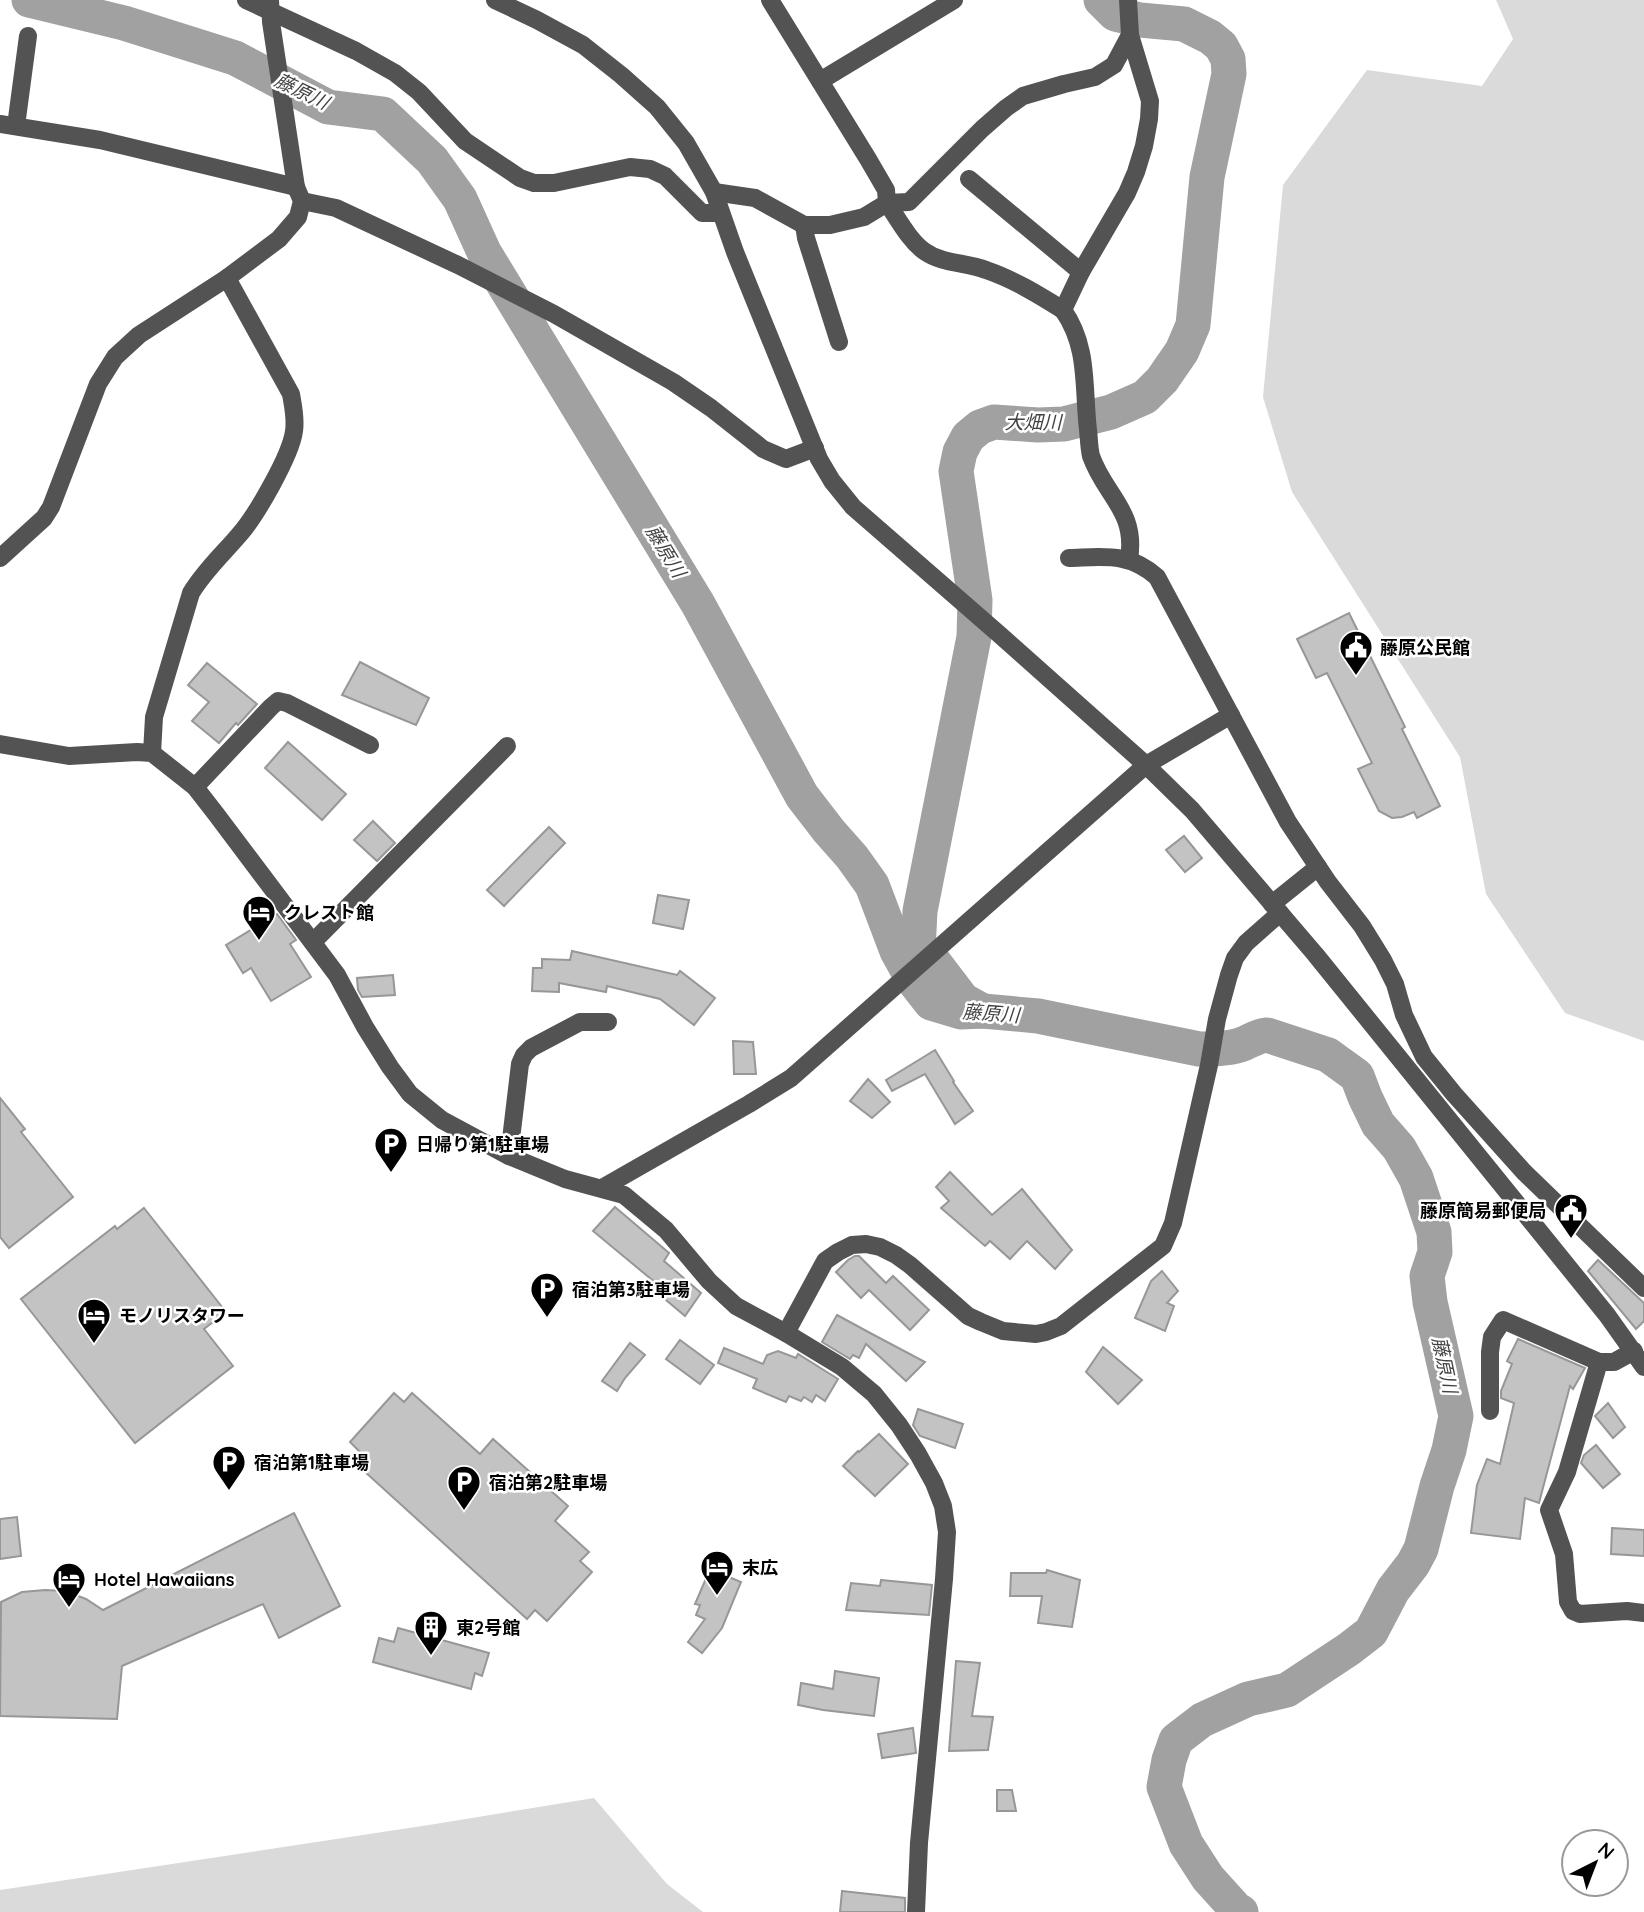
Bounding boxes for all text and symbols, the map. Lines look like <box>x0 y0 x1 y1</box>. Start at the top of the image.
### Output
water label: 藤原川 <box>271 68 335 115</box>
water label: 大畑川 <box>1004 410 1063 434</box>
water label: 藤原川 <box>641 520 692 583</box>
public building icon: 藤原公民館 <box>1337 628 1375 677</box>
place label: 藤原公民館 <box>1380 636 1470 659</box>
hotel icon: クレスト館 <box>240 893 278 942</box>
place label: クレスト館 <box>284 901 374 924</box>
water label: 藤原川 <box>962 999 1022 1027</box>
parking icon: 日帰り第1駐車場 <box>372 1125 410 1174</box>
place label: 日帰り第1駐車場 <box>416 1133 549 1156</box>
public building icon: 藤原簡易郵便局 <box>1552 1191 1590 1240</box>
place label: 藤原簡易郵便局 <box>1420 1199 1546 1222</box>
parking icon: 宿泊第3駐車場 <box>528 1270 566 1319</box>
place label: 宿泊第3駐車場 <box>572 1278 690 1301</box>
hotel icon: モノリスタワー <box>75 1296 113 1345</box>
place label: モノリスタワー <box>119 1304 245 1327</box>
water label: 藤原川 <box>1427 1335 1463 1397</box>
parking icon: 宿泊第1駐車場 <box>210 1443 248 1492</box>
place label: 宿泊第1駐車場 <box>254 1451 369 1474</box>
parking icon: 宿泊第2駐車場 <box>445 1463 483 1512</box>
place label: 宿泊第2駐車場 <box>489 1471 607 1494</box>
hotel icon: 末広 <box>698 1548 736 1597</box>
place label: 末広 <box>742 1556 778 1579</box>
hotel icon: Hotel Hawaiians <box>50 1560 88 1609</box>
place label: Hotel Hawaiians <box>94 1568 235 1591</box>
building icon: 東2号館 <box>412 1608 450 1657</box>
place label: 東2号館 <box>456 1616 520 1639</box>
north arrow <box>1560 1828 1630 1898</box>
text: N <box>1593 1837 1620 1864</box>

